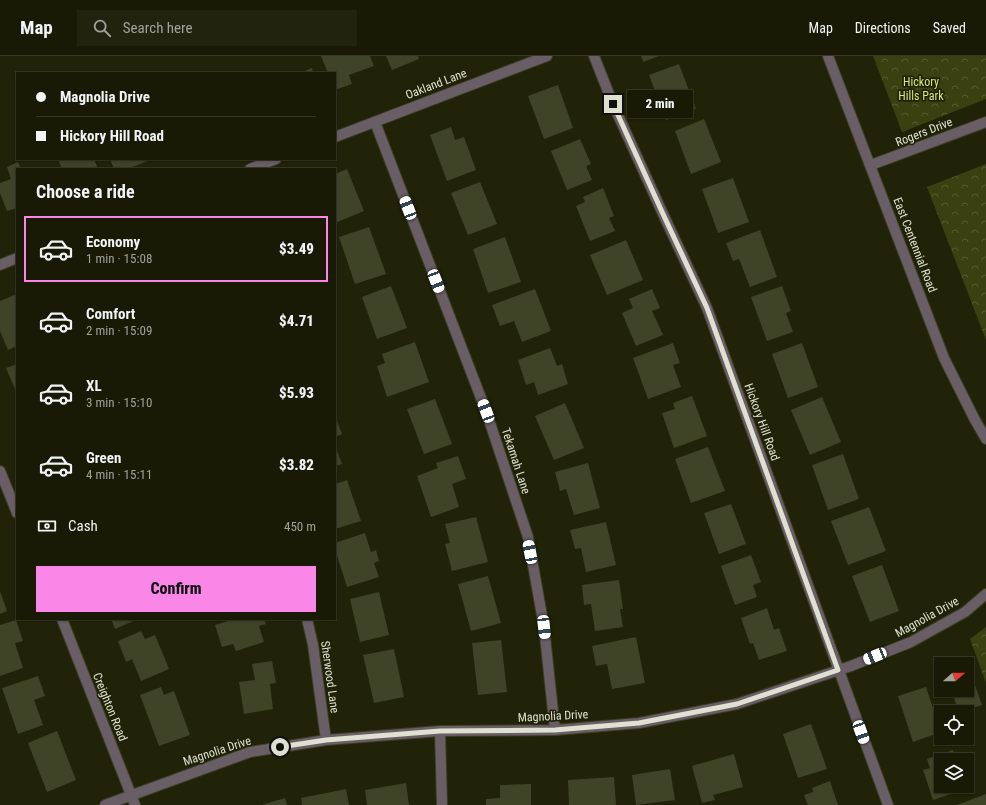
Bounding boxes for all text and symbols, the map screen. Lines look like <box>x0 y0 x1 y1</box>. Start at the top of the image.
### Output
search box <box>77 10 357 46</box>
text: Map <box>20 16 53 39</box>
icon: search <box>91 17 113 39</box>
text: Search here <box>123 19 193 37</box>
text: Map <box>809 20 833 36</box>
text: Directions <box>855 20 911 36</box>
text: Saved <box>933 20 966 36</box>
street label: Oakland Lane <box>403 66 469 102</box>
park label: Hickory Hills Park <box>898 75 944 103</box>
text: Magnolia Drive <box>60 88 150 106</box>
callout: 2 min <box>627 90 693 118</box>
route end <box>604 95 622 113</box>
text: 2 min <box>646 96 674 111</box>
street label: Rogers Drive <box>894 115 955 149</box>
text: Hickory Hill Road <box>60 127 164 145</box>
text: Choose a ride <box>36 181 135 202</box>
car <box>398 195 418 221</box>
street label: East Centennial Road <box>890 196 940 295</box>
icon: car <box>38 231 74 267</box>
text: Economy <box>86 233 140 251</box>
text: $3.49 <box>279 240 314 258</box>
text: 1 min · 15:08 <box>86 251 152 266</box>
car <box>426 268 446 294</box>
icon: car <box>38 303 74 339</box>
text: Comfort <box>86 305 135 323</box>
text: $4.71 <box>279 312 314 330</box>
text: 2 min · 15:09 <box>86 323 152 338</box>
icon: car <box>38 375 74 411</box>
text: XL <box>86 377 102 395</box>
street label: Hickory Hill Road <box>742 381 782 463</box>
text: $5.93 <box>279 384 314 402</box>
text: 3 min · 15:10 <box>86 395 152 410</box>
car <box>476 398 496 424</box>
street label: Tekamah Lane <box>499 426 533 496</box>
icon: car <box>38 447 74 483</box>
text: Green <box>86 449 121 467</box>
text: $3.82 <box>279 456 314 474</box>
text: 4 min · 15:11 <box>86 467 152 482</box>
icon: cash <box>36 515 58 537</box>
text: Cash <box>68 517 98 535</box>
text: 450 m <box>284 519 316 534</box>
car <box>522 539 538 565</box>
button: Confirm <box>36 566 316 612</box>
street label: Magnolia Drive <box>893 594 962 640</box>
car <box>537 614 551 640</box>
street label: Sherwood Lane <box>318 640 342 714</box>
car <box>862 646 888 666</box>
north arrow <box>934 657 974 697</box>
map controls <box>934 657 974 793</box>
street label: Creighton Road <box>90 671 130 743</box>
button: locate <box>934 705 974 745</box>
street label: Magnolia Drive <box>517 707 589 725</box>
car <box>851 719 871 745</box>
street label: Magnolia Drive <box>181 733 253 769</box>
route start <box>271 738 289 756</box>
button: layers <box>934 753 974 793</box>

